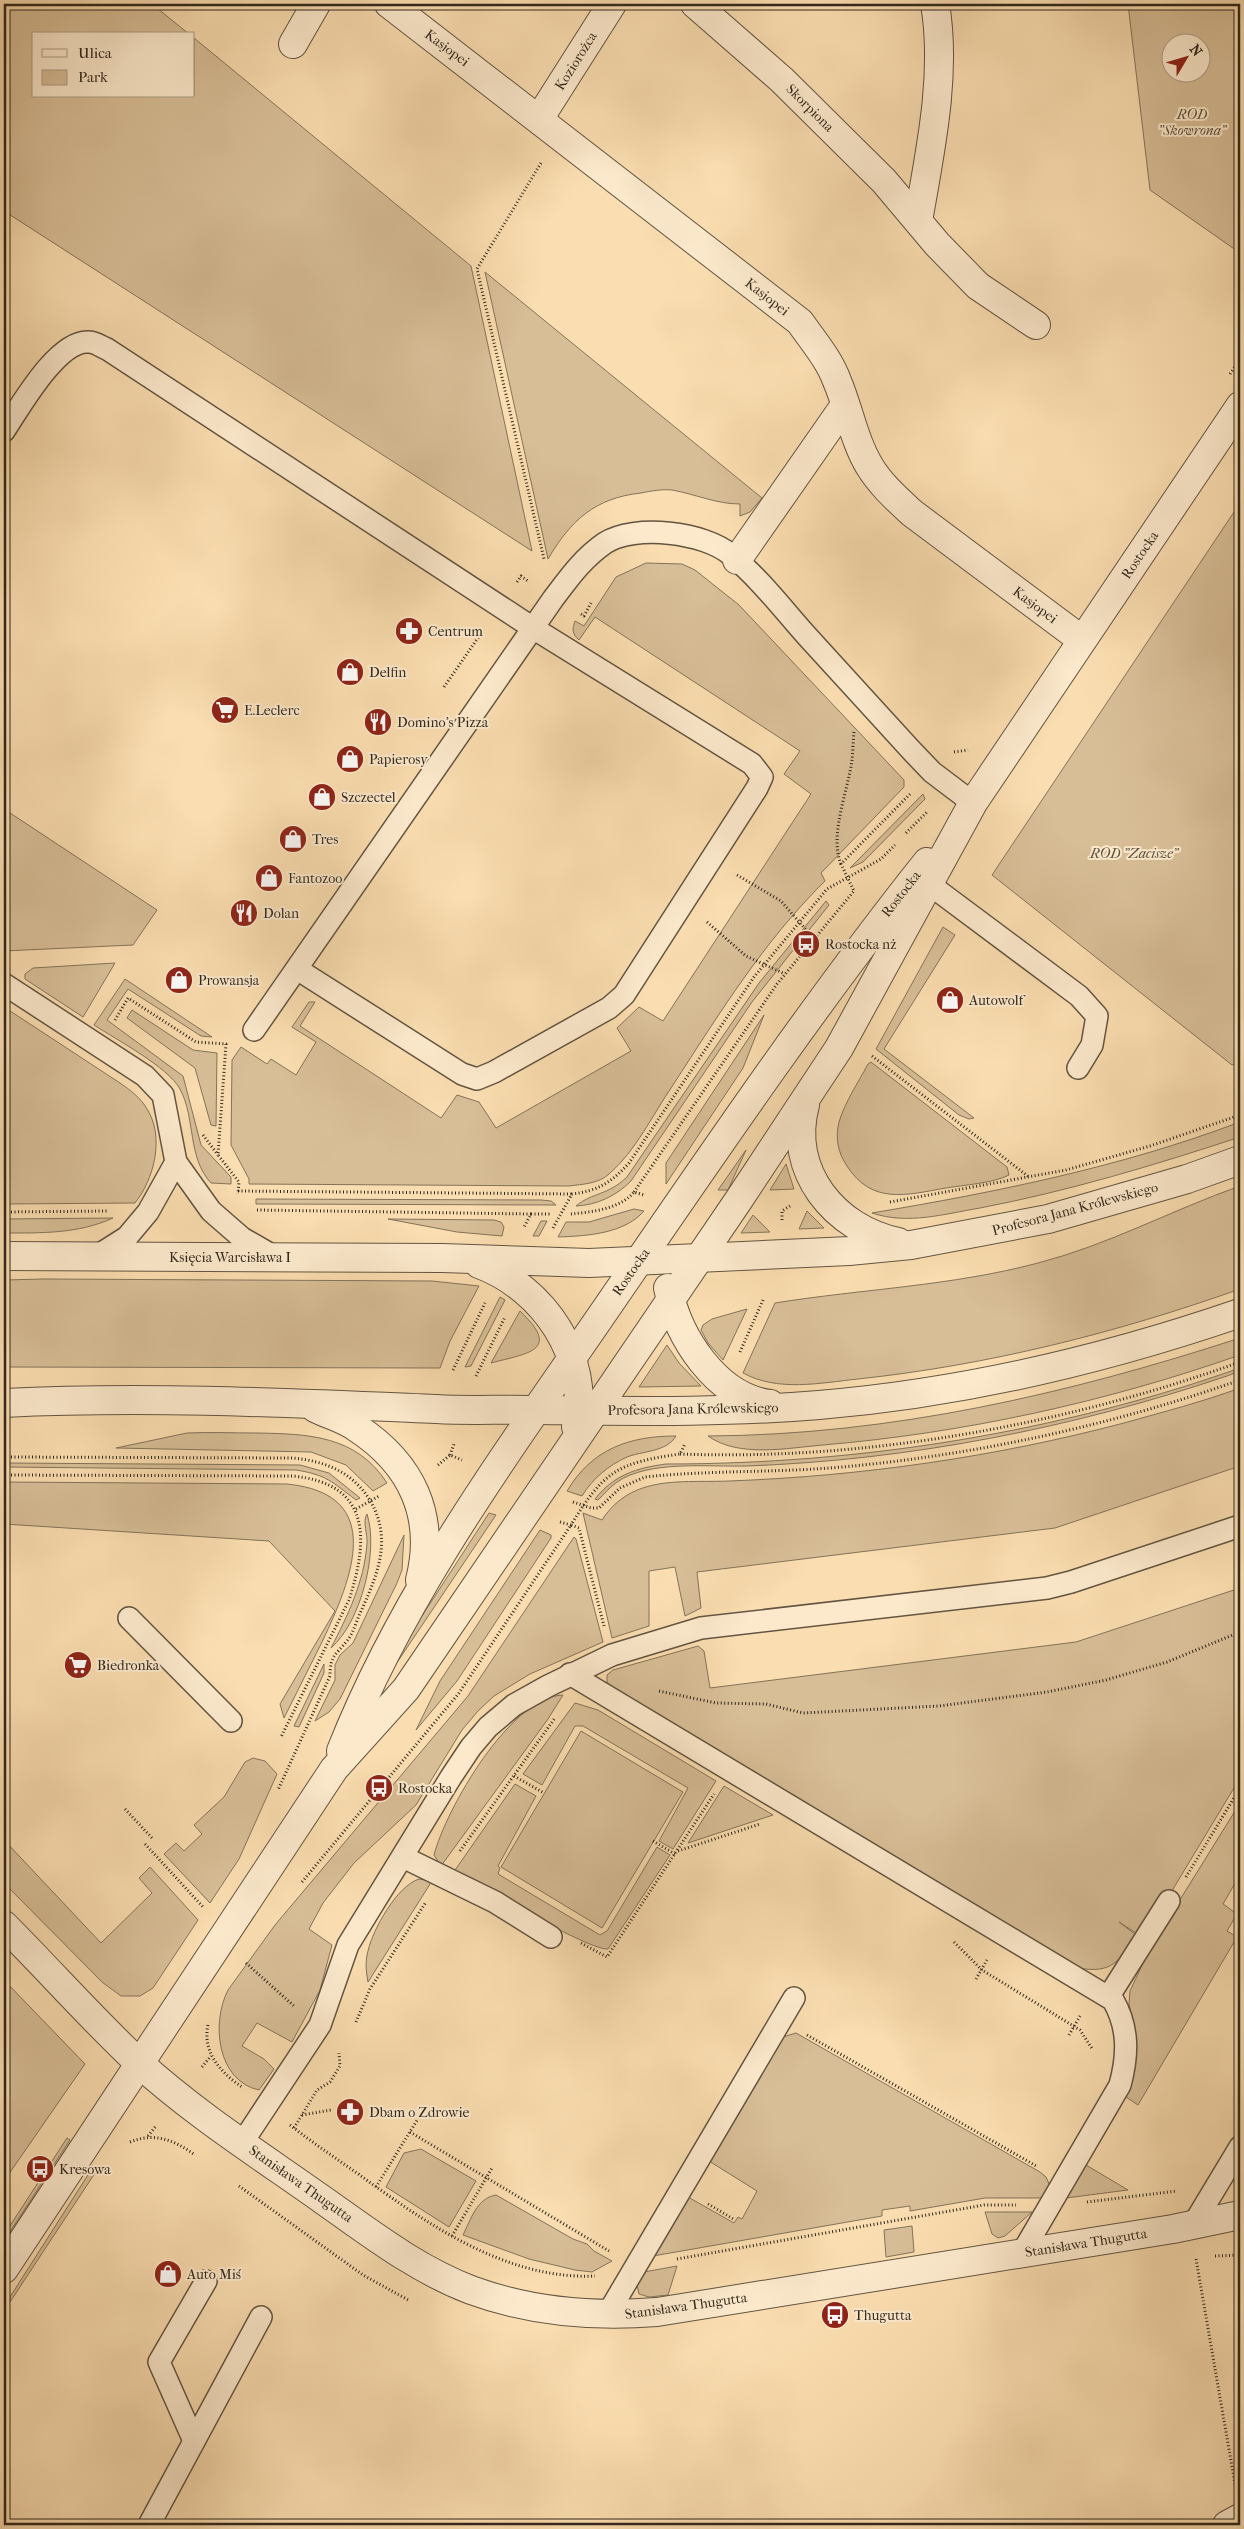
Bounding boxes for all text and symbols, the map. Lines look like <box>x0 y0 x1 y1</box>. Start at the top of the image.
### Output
street label: Kasjopei <box>421 26 473 70</box>
street label: Koziorożca <box>551 28 601 93</box>
legend <box>32 32 195 98</box>
north arrow <box>1162 32 1212 82</box>
text: N <box>1186 41 1206 60</box>
text: Ulica <box>78 44 113 62</box>
text: Park <box>78 68 108 86</box>
street label: Skorpiona <box>783 81 838 136</box>
park label: ROD "Skowrona" <box>1158 106 1228 139</box>
street label: Kasjopei <box>742 275 792 319</box>
street label: Rostocka <box>1118 527 1162 582</box>
street label: Kasjopei <box>1009 583 1061 627</box>
pharmacy icon: Centrum <box>394 616 424 646</box>
place label: Centrum <box>428 623 483 640</box>
shop icon: Delfin <box>335 657 365 687</box>
place label: Delfin <box>369 664 406 681</box>
supermarket icon: E.Leclerc <box>210 695 240 725</box>
place label: E.Leclerc <box>244 702 300 719</box>
restaurant icon: Domino's Pizza <box>363 707 393 737</box>
place label: Domino's Pizza <box>397 714 489 731</box>
shop icon: Papierosy <box>335 744 365 774</box>
place label: Papierosy <box>369 751 428 768</box>
shop icon: Szczectel <box>307 782 337 812</box>
place label: Szczectel <box>341 789 396 806</box>
shop icon: Tres <box>278 824 308 854</box>
place label: Tres <box>312 831 338 848</box>
park label: ROD "Zacisze" <box>1089 845 1180 862</box>
shop icon: Fantozoo <box>254 863 284 893</box>
street label: Rostocka <box>878 867 925 921</box>
place label: Fantozoo <box>288 870 342 887</box>
restaurant icon: Dolan <box>229 898 259 928</box>
place label: Dolan <box>263 905 299 922</box>
bus stop icon: Rostocka nż <box>791 929 821 959</box>
place label: Rostocka nż <box>825 936 896 953</box>
shop icon: Prowansja <box>164 965 194 995</box>
place label: Prowansja <box>198 972 260 989</box>
shop icon: Autowolf <box>935 985 965 1015</box>
place label: Autowolf <box>968 992 1027 1009</box>
street label: Profesora Jana Królewskiego <box>990 1179 1160 1239</box>
street label: Rostocka <box>609 1245 654 1299</box>
street label: Księcia Warcisława I <box>169 1249 292 1266</box>
street label: Profesora Jana Królewskiego <box>607 1399 779 1419</box>
supermarket icon: Biedronka <box>63 1650 93 1680</box>
place label: Biedronka <box>97 1657 160 1674</box>
bus stop icon: Rostocka <box>364 1773 394 1803</box>
place label: Rostocka <box>398 1780 453 1797</box>
pharmacy icon: Dbam o Zdrowie <box>335 2097 365 2127</box>
place label: Dbam o Zdrowie <box>369 2104 469 2121</box>
street label: Stanisława Thugutta <box>246 2142 357 2227</box>
bus stop icon: Kresowa <box>25 2154 55 2184</box>
place label: Kresowa <box>59 2161 111 2178</box>
street label: Stanisława Thugutta <box>1024 2225 1149 2261</box>
shop icon: Auto Miś <box>153 2259 183 2289</box>
place label: Auto Miś <box>186 2266 242 2283</box>
street label: Stanisława Thugutta <box>624 2289 749 2323</box>
bus stop icon: Thugutta <box>820 2300 850 2330</box>
place label: Thugutta <box>854 2307 912 2324</box>

